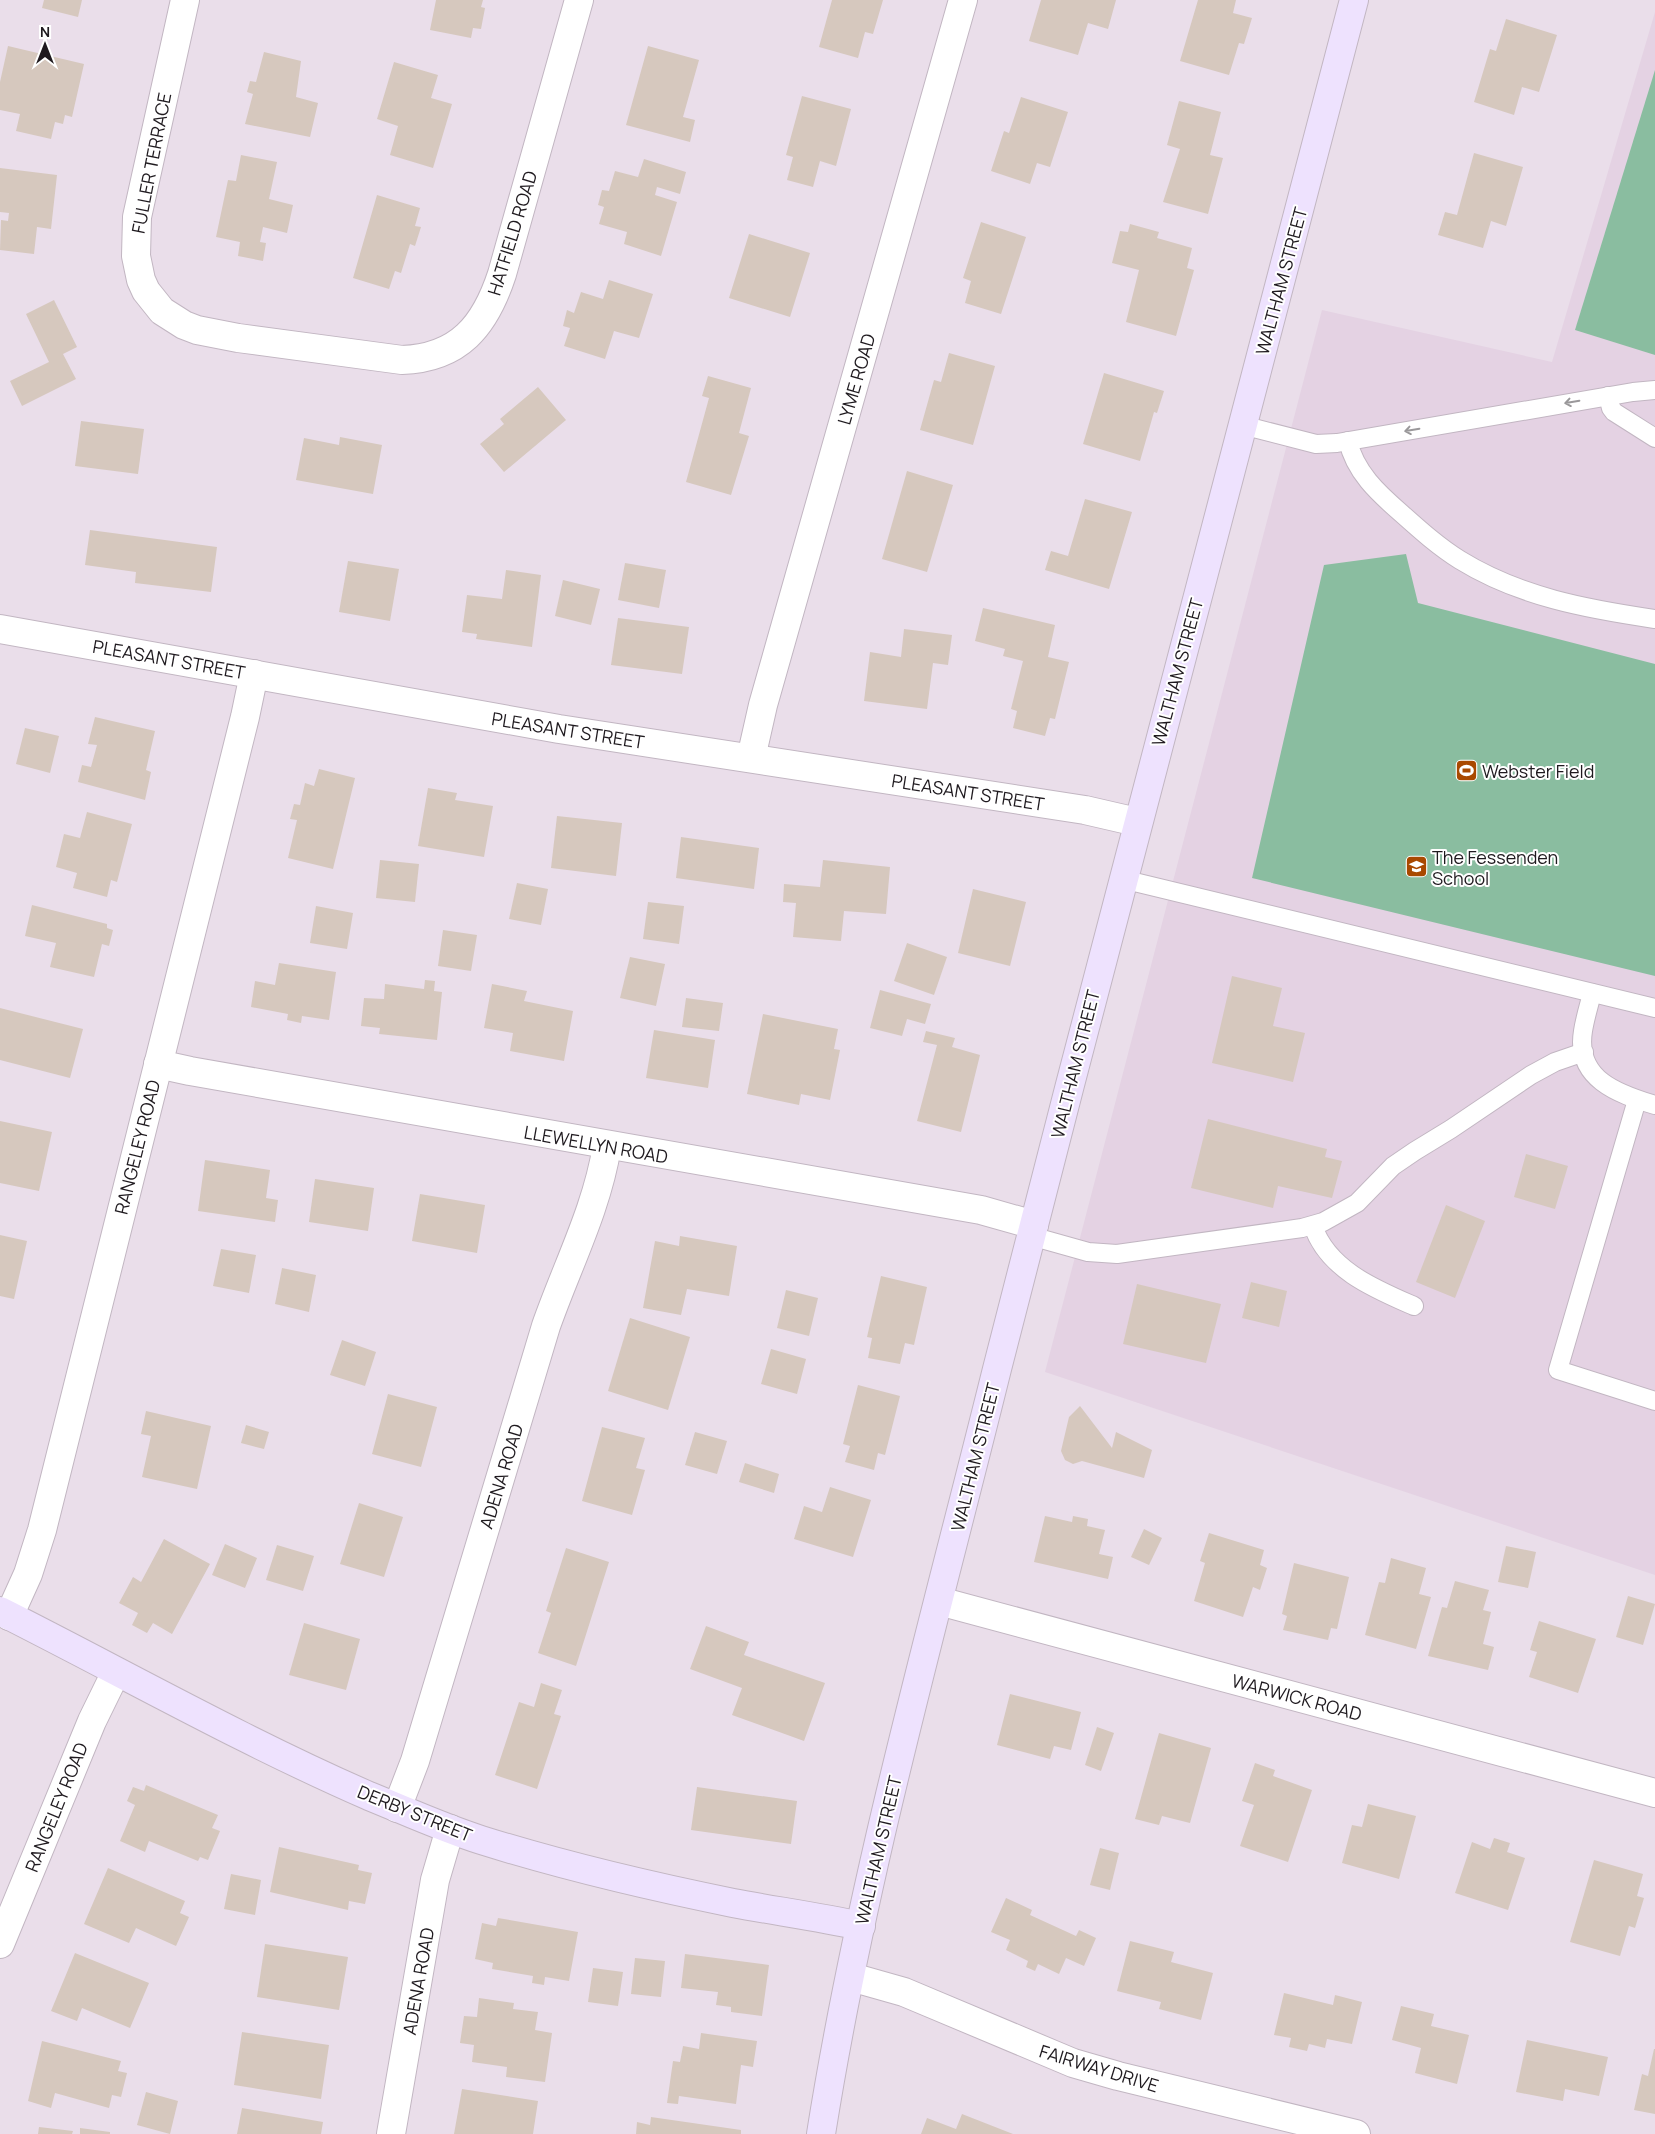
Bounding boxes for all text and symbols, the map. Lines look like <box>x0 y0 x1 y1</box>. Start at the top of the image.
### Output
north arrow <box>20 20 70 70</box>
text: N <box>40 22 50 41</box>
street label: FULLER TERRACE <box>126 90 176 236</box>
street label: HATFIELD ROAD <box>482 168 542 298</box>
street label: WALTHAM STREET <box>1250 204 1312 358</box>
street label: LYME ROAD <box>832 331 880 427</box>
one-way arrow <box>1565 398 1581 408</box>
one-way arrow <box>1404 425 1420 435</box>
street label: WALTHAM STREET <box>1146 595 1208 749</box>
street label: PLEASANT STREET <box>91 634 247 684</box>
street label: PLEASANT STREET <box>490 706 646 754</box>
sports icon: Webster Field <box>1454 759 1478 783</box>
place label: Webster Field <box>1482 759 1594 783</box>
street label: PLEASANT STREET <box>890 768 1046 816</box>
place label: The Fessenden School <box>1432 845 1558 890</box>
school or university icon: The Fessenden School <box>1404 855 1428 879</box>
street label: WALTHAM STREET <box>1045 987 1105 1141</box>
street label: RANGELEY ROAD <box>109 1077 165 1217</box>
street label: LLEWELLYN ROAD <box>522 1120 670 1168</box>
street label: WALTHAM STREET <box>945 1380 1005 1534</box>
street label: ADENA ROAD <box>474 1421 528 1531</box>
street label: WARWICK ROAD <box>1229 1668 1365 1726</box>
street label: RANGELEY ROAD <box>19 1739 93 1875</box>
street label: WALTHAM STREET <box>849 1773 907 1927</box>
street label: DERBY STREET <box>354 1779 476 1847</box>
street label: ADENA ROAD <box>397 1925 439 2037</box>
street label: FAIRWAY DRIVE <box>1036 2038 1162 2098</box>

